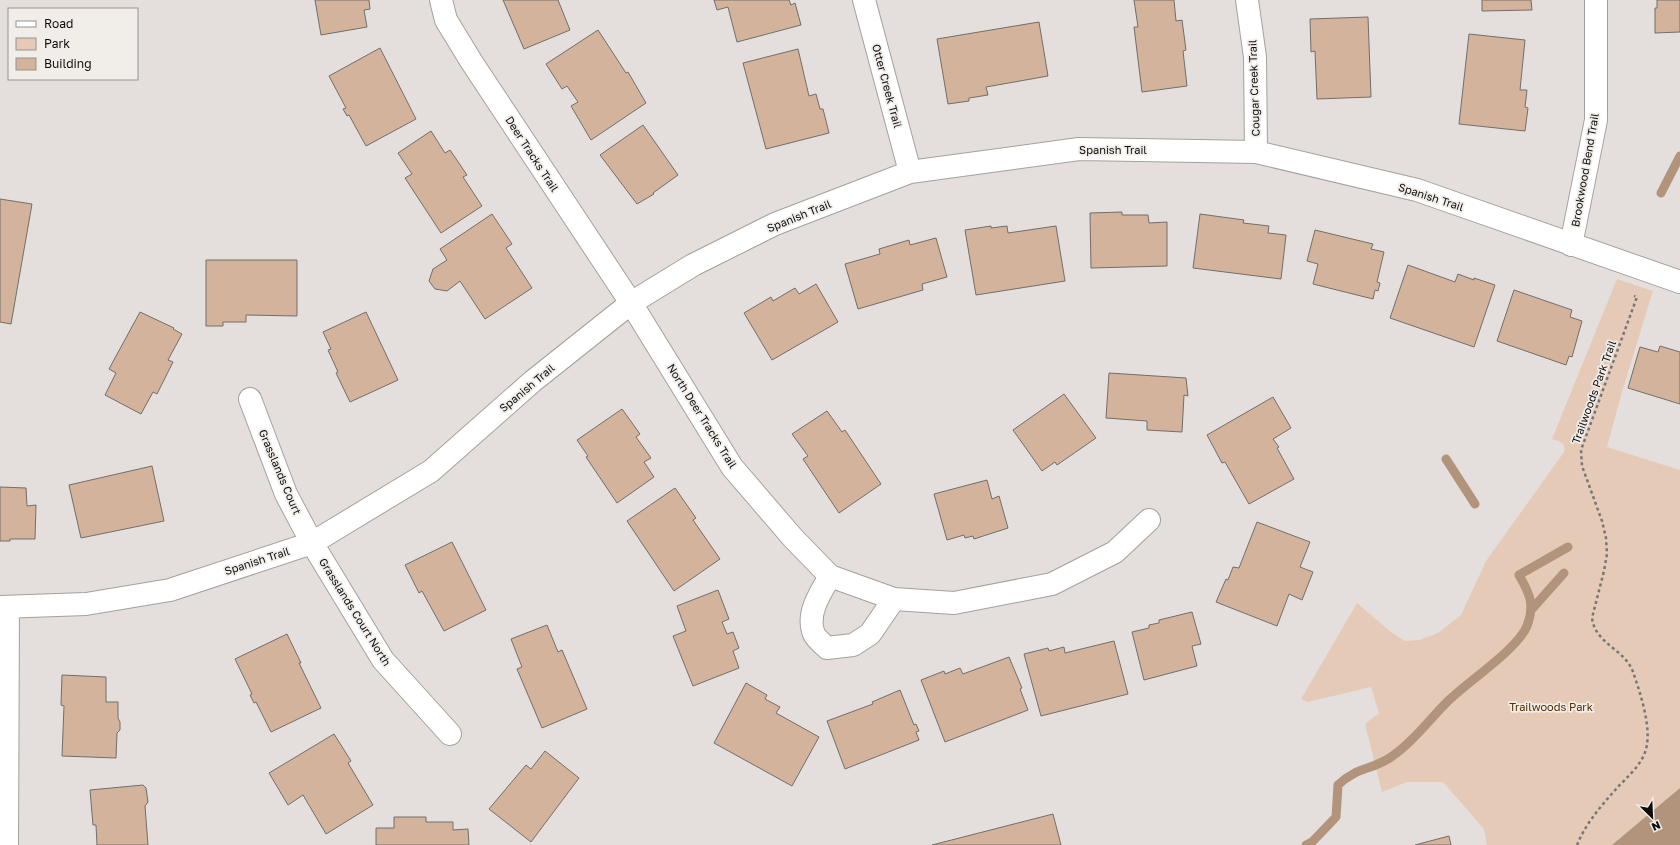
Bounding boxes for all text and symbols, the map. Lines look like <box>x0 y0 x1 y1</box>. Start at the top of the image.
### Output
legend <box>8 8 138 80</box>
text: Road <box>44 16 73 31</box>
text: Park <box>44 36 70 51</box>
street label: Cougar Creek Trail <box>1245 39 1262 137</box>
street label: Otter Creek Trail <box>870 42 905 130</box>
text: Building <box>44 56 92 71</box>
street label: Brookwood Bend Trail <box>1568 112 1601 228</box>
street label: Deer Tracks Trail <box>503 114 562 194</box>
street label: Spanish Trail <box>1079 143 1147 156</box>
street label: Spanish Trail <box>1397 180 1466 213</box>
street label: Spanish Trail <box>765 197 833 234</box>
street label: Trailwoods Park Trail <box>1569 338 1618 445</box>
street label: Spanish Trail <box>497 361 557 414</box>
street label: North Deer Tracks Trail <box>665 361 740 471</box>
street label: Grasslands Court <box>257 427 304 516</box>
street label: Spanish Trail <box>223 544 292 577</box>
street label: Grasslands Court North <box>317 555 394 668</box>
park label: Trailwoods Park <box>1509 700 1593 713</box>
north arrow <box>1632 797 1672 837</box>
text: N <box>1650 819 1663 834</box>

